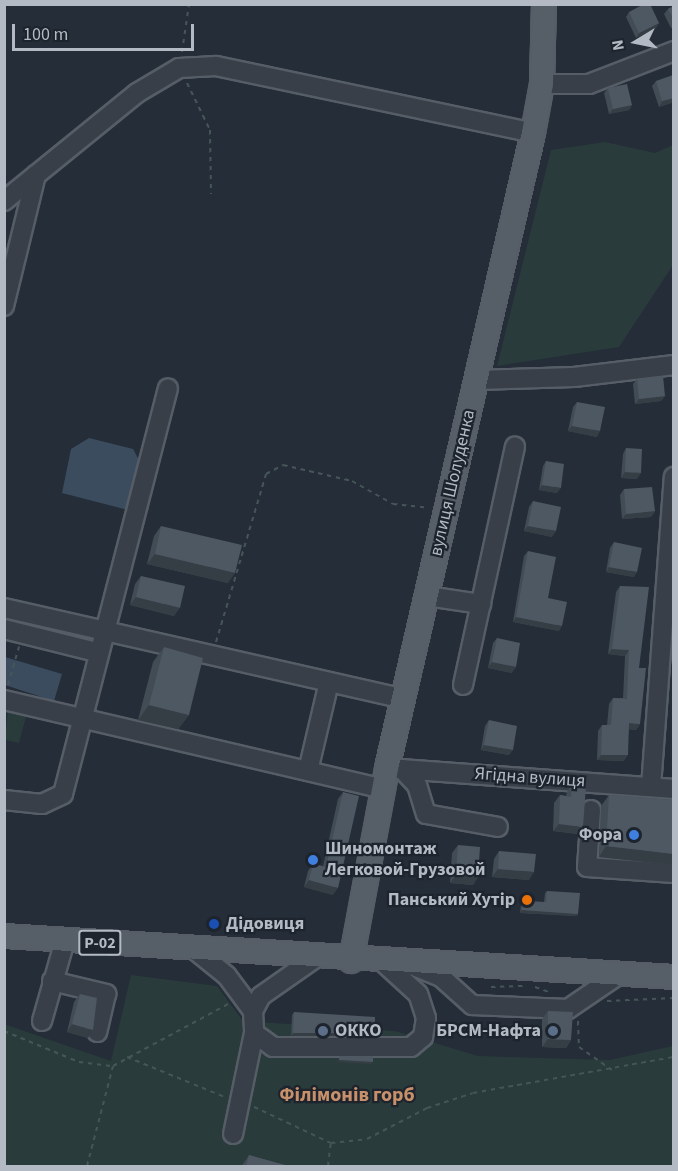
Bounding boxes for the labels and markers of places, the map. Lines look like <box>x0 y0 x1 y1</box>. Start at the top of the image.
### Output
place label: Фора <box>579 824 622 846</box>
marker: Фора <box>627 828 641 842</box>
place label: Шиномонтаж Легковой-Грузовой <box>325 839 486 882</box>
marker: Шиномонтаж Легковой-Грузовой <box>306 853 320 867</box>
place label: Панський Хутір <box>388 889 515 911</box>
marker: Панський Хутір <box>520 893 534 907</box>
place label: Дідовиця <box>226 913 304 935</box>
marker: Дідовиця <box>207 917 221 931</box>
place label: ОККО <box>335 1020 382 1042</box>
place label: БРСМ-Нафта <box>436 1020 541 1042</box>
marker: ОККО <box>316 1024 330 1038</box>
marker: БРСМ-Нафта <box>546 1024 560 1038</box>

